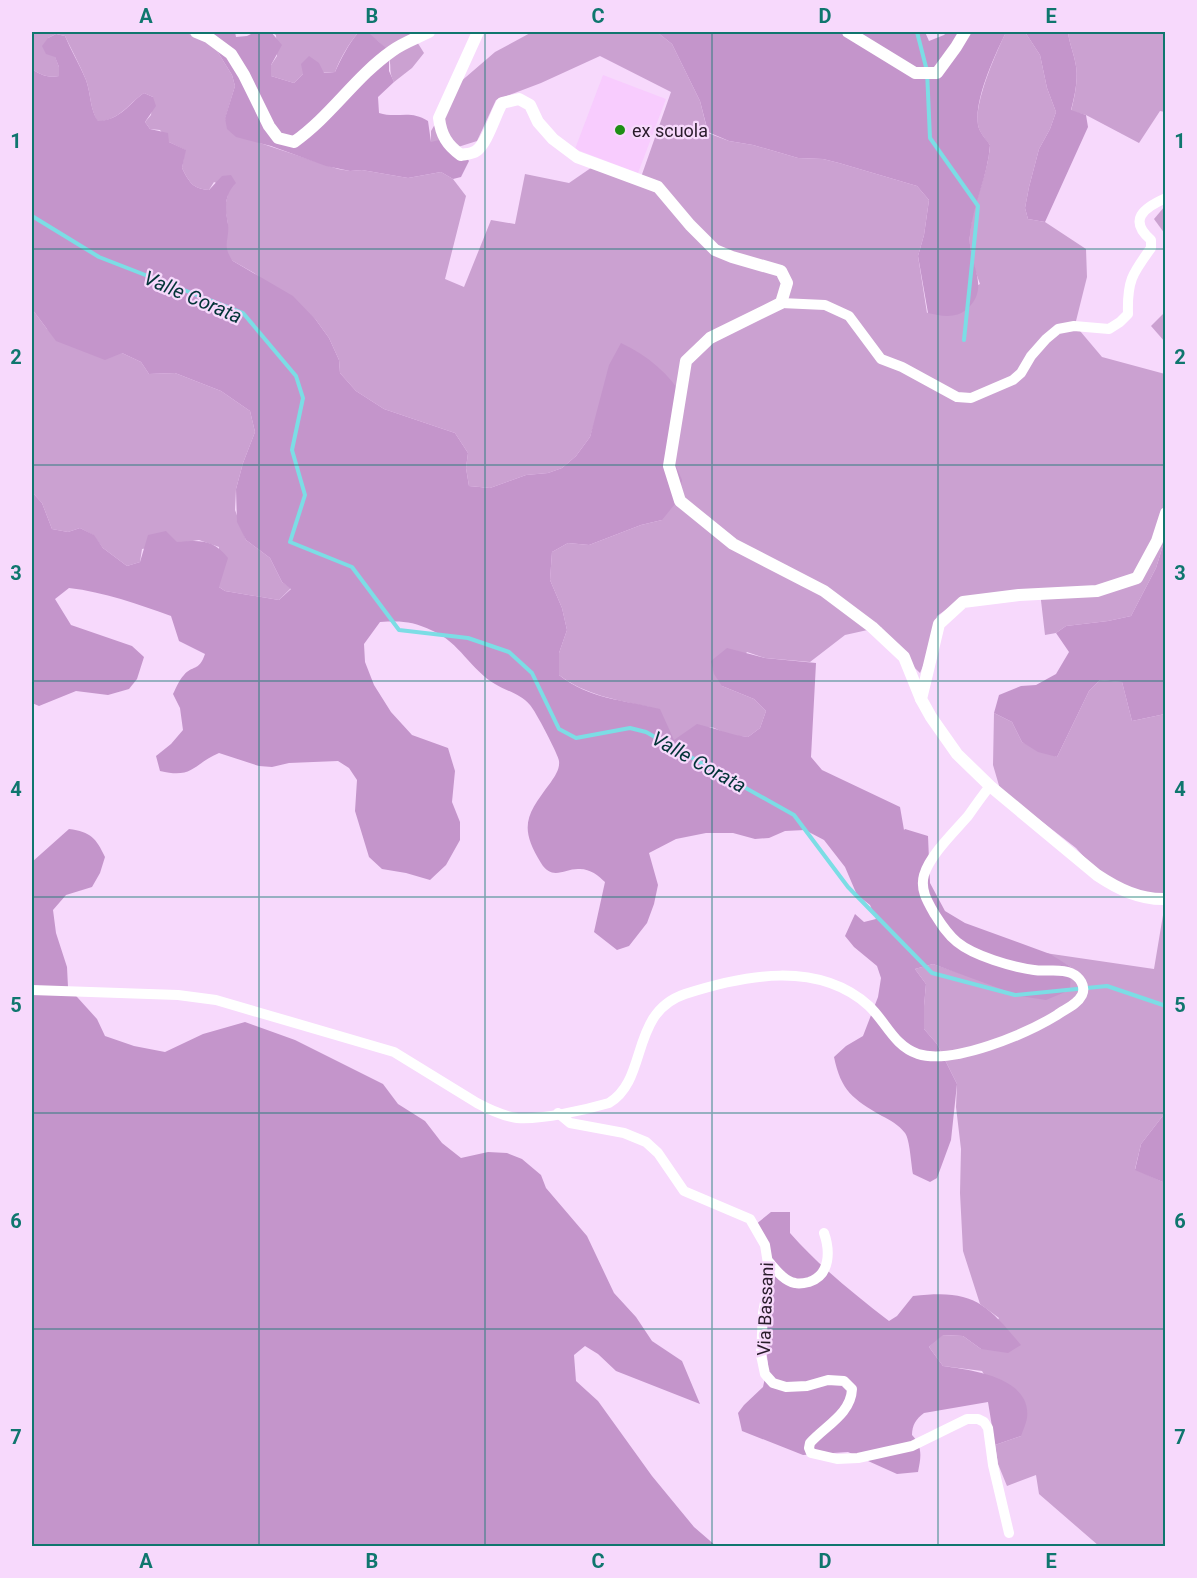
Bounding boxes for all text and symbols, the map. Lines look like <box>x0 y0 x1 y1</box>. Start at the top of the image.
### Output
text: A <box>139 4 153 28</box>
text: B <box>366 4 378 28</box>
text: C <box>591 4 605 28</box>
text: D <box>819 4 832 28</box>
text: E <box>1045 4 1057 28</box>
place label: ex scuola <box>632 120 708 141</box>
marker: ex scuola <box>613 123 627 137</box>
text: 1 <box>10 129 22 153</box>
text: 1 <box>1174 129 1186 153</box>
water label: Valle Corata <box>140 266 246 328</box>
text: 2 <box>10 345 22 369</box>
text: 2 <box>1174 345 1186 369</box>
text: 3 <box>10 561 22 585</box>
text: 3 <box>1174 561 1186 585</box>
water label: Valle Corata <box>648 726 750 798</box>
text: 4 <box>10 777 22 801</box>
text: 4 <box>1174 777 1186 801</box>
text: 5 <box>10 993 22 1017</box>
text: 5 <box>1174 993 1186 1017</box>
text: 6 <box>10 1209 22 1233</box>
text: 6 <box>1174 1209 1186 1233</box>
street label: Via Bassani <box>753 1262 777 1356</box>
text: 7 <box>10 1425 22 1449</box>
text: 7 <box>1174 1425 1186 1449</box>
text: A <box>139 1549 153 1573</box>
text: B <box>366 1549 378 1573</box>
text: C <box>591 1549 605 1573</box>
text: D <box>819 1549 832 1573</box>
text: E <box>1045 1549 1057 1573</box>

